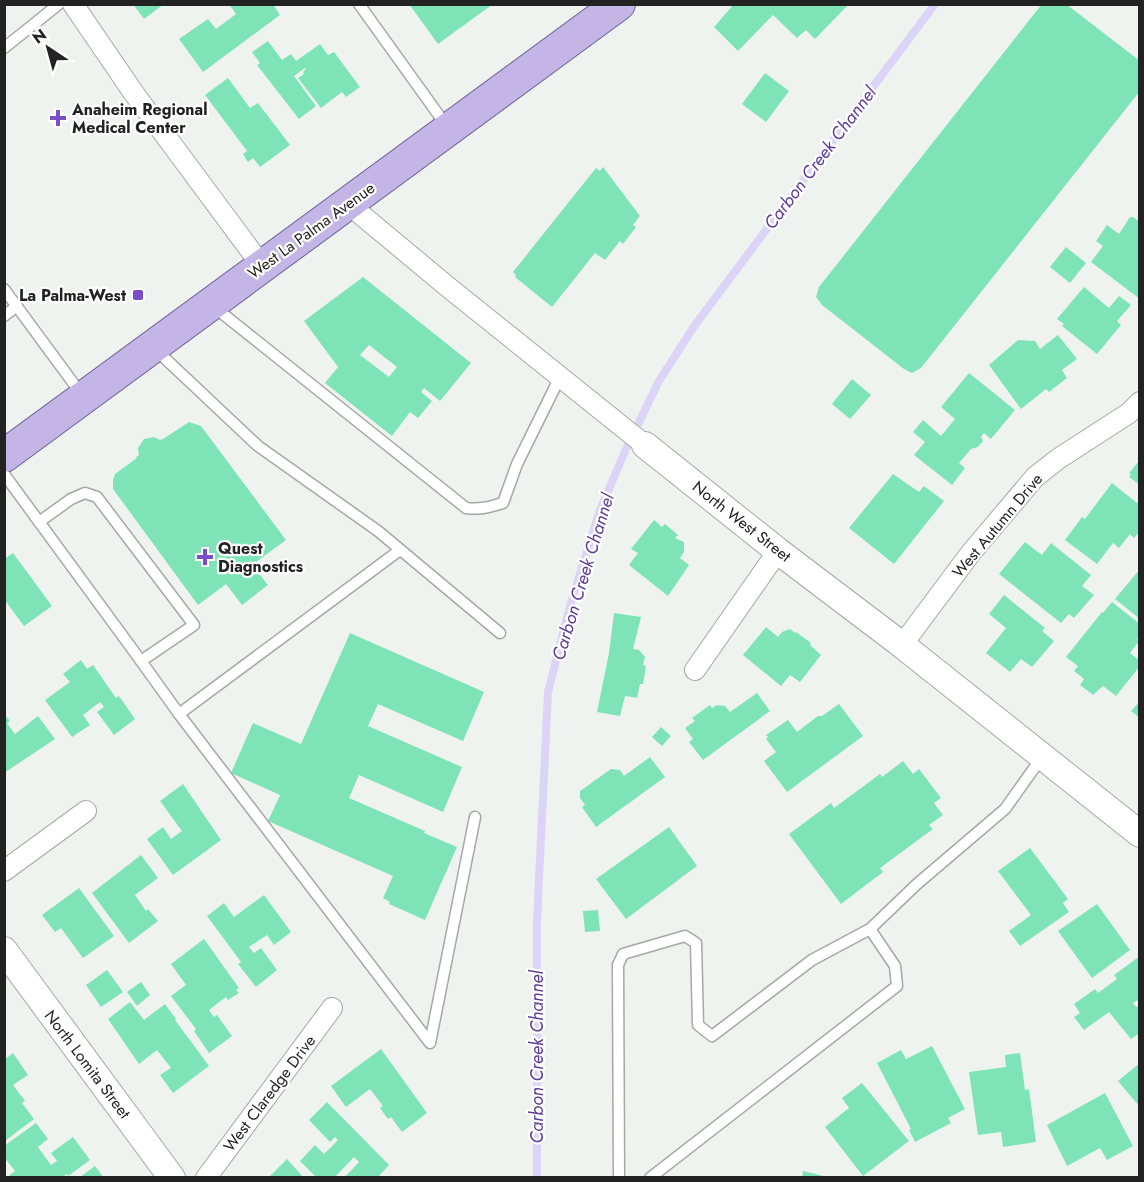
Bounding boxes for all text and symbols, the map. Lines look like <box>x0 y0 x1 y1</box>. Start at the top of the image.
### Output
north arrow <box>18 18 78 78</box>
text: N <box>28 23 51 49</box>
water label: Carbon Creek Channel <box>757 80 883 235</box>
place label: Anaheim Regional Medical Center <box>71 98 207 139</box>
marker: Anaheim Regional Medical Center <box>49 109 67 127</box>
street label: West La Palma Avenue <box>243 176 380 284</box>
place label: La Palma-West <box>19 284 127 307</box>
marker: La Palma-West <box>131 288 145 302</box>
street label: West Autumn Drive <box>947 468 1048 583</box>
street label: North West Street <box>687 475 796 567</box>
water label: Carbon Creek Channel <box>545 489 621 664</box>
place label: Quest Diagnostics <box>218 537 303 578</box>
marker: Quest Diagnostics <box>196 548 214 566</box>
water label: Carbon Creek Channel <box>524 969 550 1144</box>
street label: North Lomita Street <box>39 1005 136 1124</box>
street label: West Claredge Drive <box>218 1030 321 1156</box>

